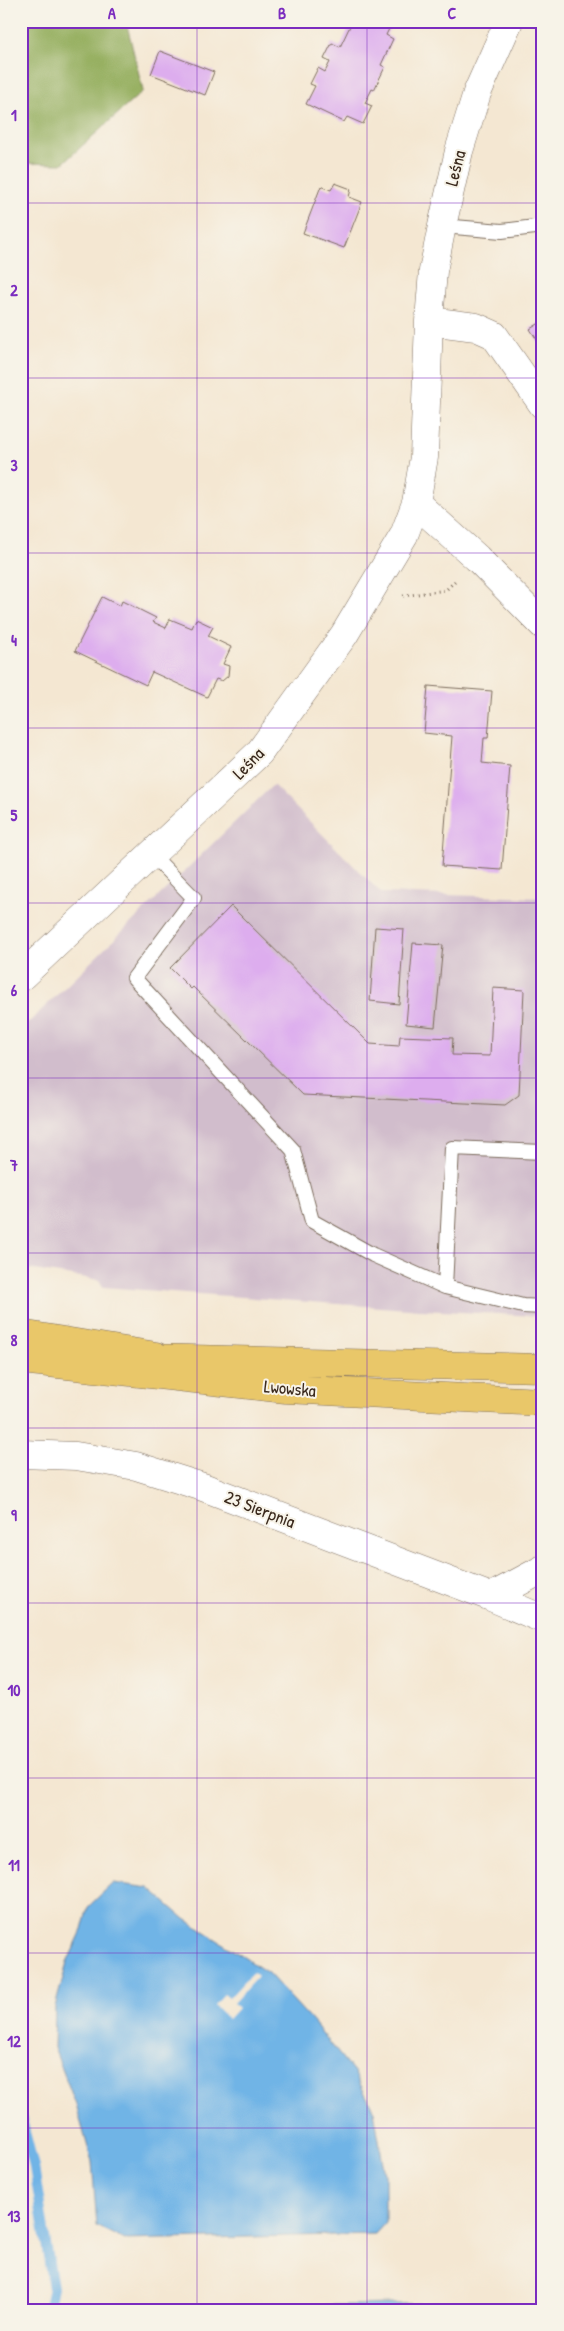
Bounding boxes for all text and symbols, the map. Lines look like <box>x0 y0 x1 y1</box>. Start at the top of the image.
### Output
text: A <box>108 2 116 24</box>
text: B <box>278 2 286 24</box>
text: C <box>448 2 457 24</box>
text: 1 <box>11 104 17 126</box>
street label: Leśna <box>439 148 471 188</box>
text: 2 <box>10 279 18 301</box>
text: 3 <box>10 454 18 476</box>
text: 4 <box>11 629 17 651</box>
street label: Leśna <box>227 741 269 785</box>
text: 5 <box>11 804 18 826</box>
text: 6 <box>11 979 18 1001</box>
text: 7 <box>9 1154 18 1176</box>
text: 8 <box>11 1329 18 1351</box>
street label: Lwowska <box>263 1373 317 1403</box>
street label: 23 Sierpnia <box>221 1484 299 1534</box>
text: 9 <box>11 1504 17 1526</box>
text: 10 <box>8 1679 20 1701</box>
text: 11 <box>8 1854 20 1876</box>
text: 12 <box>7 2030 21 2052</box>
text: 13 <box>8 2205 20 2227</box>

